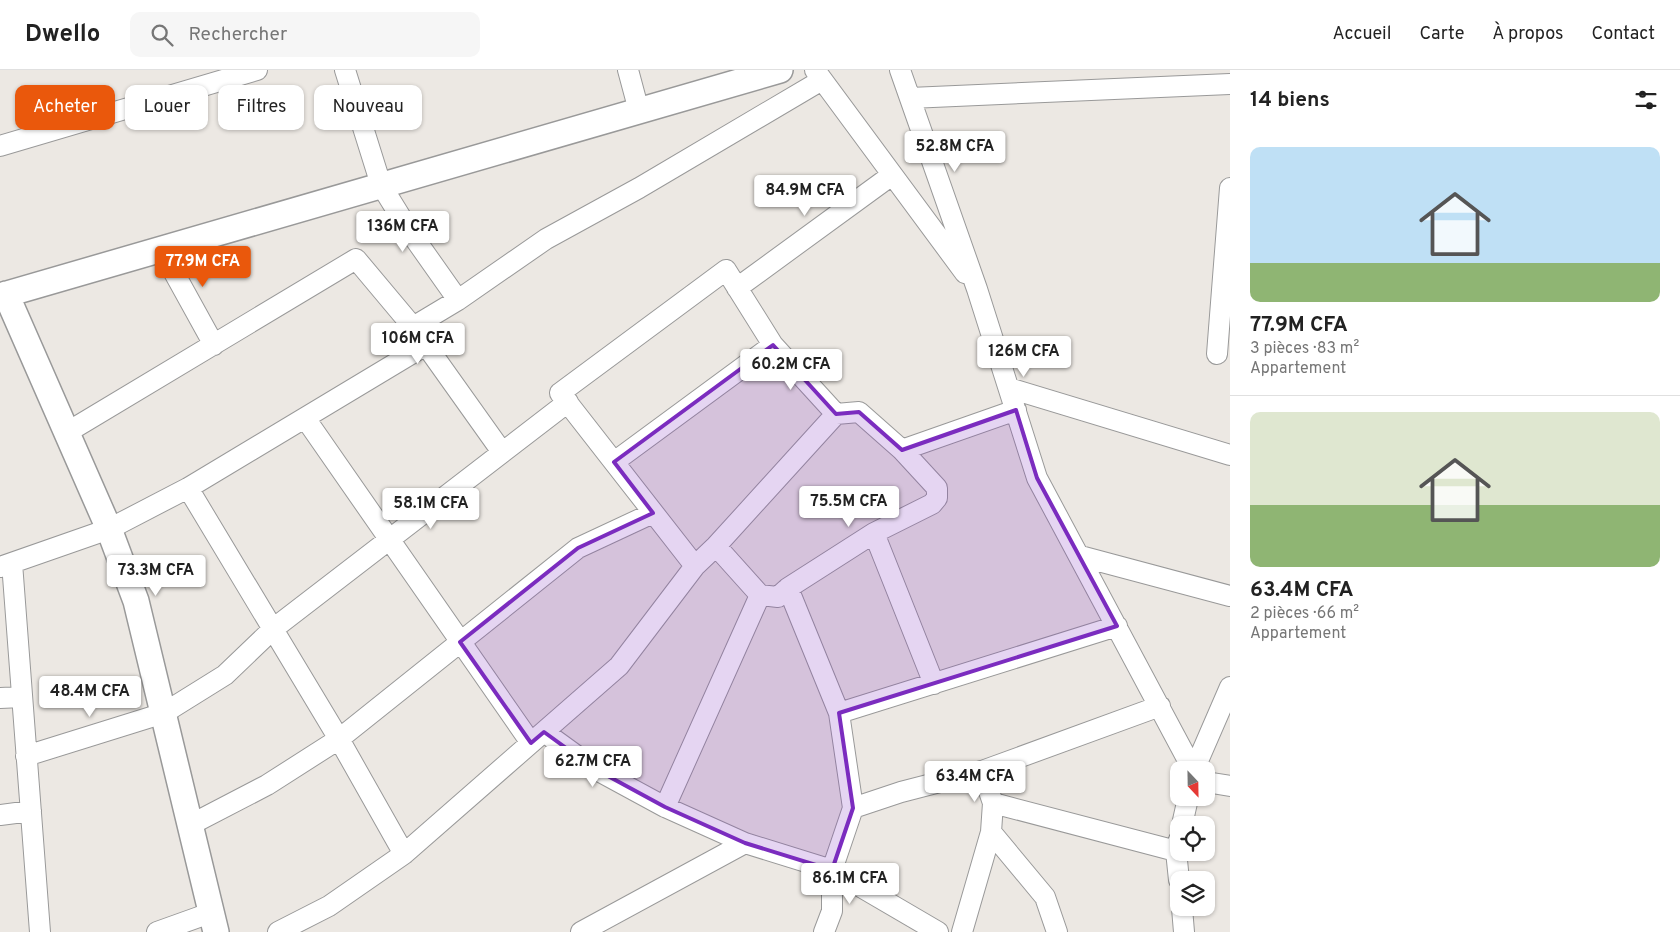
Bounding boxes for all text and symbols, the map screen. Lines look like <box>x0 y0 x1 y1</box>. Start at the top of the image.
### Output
search box <box>130 12 480 57</box>
text: Dwello <box>25 20 100 50</box>
icon: search <box>148 21 176 49</box>
text: Rechercher <box>188 23 287 47</box>
text: Accueil <box>1332 23 1391 46</box>
text: Carte <box>1419 23 1464 46</box>
text: À propos <box>1492 23 1563 46</box>
text: Contact <box>1591 23 1655 46</box>
chip: Acheter <box>15 85 115 130</box>
chip: Louer <box>125 85 208 130</box>
chip: Filtres <box>218 85 304 130</box>
chip: Nouveau <box>314 85 422 130</box>
icon: filters <box>1632 86 1660 114</box>
text: 14 biens <box>1250 87 1330 114</box>
pin: 52.8M CFA <box>898 131 1012 173</box>
text: 52.8M CFA <box>915 137 995 157</box>
pin: 84.9M CFA <box>748 174 862 217</box>
icon: home <box>1410 179 1500 269</box>
text: 84.9M CFA <box>765 181 845 201</box>
pin: 136M CFA <box>351 210 455 253</box>
text: 136M CFA <box>367 217 439 237</box>
pin: 77.9M CFA <box>146 246 260 288</box>
text: 77.9M CFA <box>166 252 240 272</box>
text: 77.9M CFA <box>1250 312 1348 339</box>
pin: 106M CFA <box>366 322 470 365</box>
text: 106M CFA <box>382 329 454 349</box>
pin: 126M CFA <box>972 336 1076 378</box>
text: 3 pièces · 83 m² <box>1250 339 1359 359</box>
text: 126M CFA <box>988 342 1060 362</box>
pin: 60.2M CFA <box>734 348 848 391</box>
text: 60.2M CFA <box>751 355 831 375</box>
text: Appartement <box>1250 359 1346 379</box>
icon: home <box>1410 445 1500 535</box>
pin: 75.5M CFA <box>792 486 906 528</box>
pin: 58.1M CFA <box>374 488 488 530</box>
text: 75.5M CFA <box>810 492 888 512</box>
text: 58.1M CFA <box>393 494 469 514</box>
pin: 73.3M CFA <box>99 554 213 597</box>
text: 73.3M CFA <box>118 561 194 581</box>
text: 63.4M CFA <box>1250 577 1354 604</box>
text: 2 pièces · 66 m² <box>1250 604 1359 624</box>
text: Appartement <box>1250 624 1346 644</box>
pin: 48.4M CFA <box>33 676 147 718</box>
text: 48.4M CFA <box>50 682 130 702</box>
pin: 62.7M CFA <box>536 746 650 788</box>
text: 62.7M CFA <box>555 752 631 772</box>
pin: 63.4M CFA <box>918 760 1032 803</box>
north arrow <box>1170 761 1215 806</box>
map controls <box>1170 761 1215 916</box>
text: 63.4M CFA <box>936 767 1014 787</box>
button: locate <box>1170 816 1215 861</box>
pin: 86.1M CFA <box>793 862 907 905</box>
text: 86.1M CFA <box>812 869 888 889</box>
button: layers <box>1170 871 1215 916</box>

